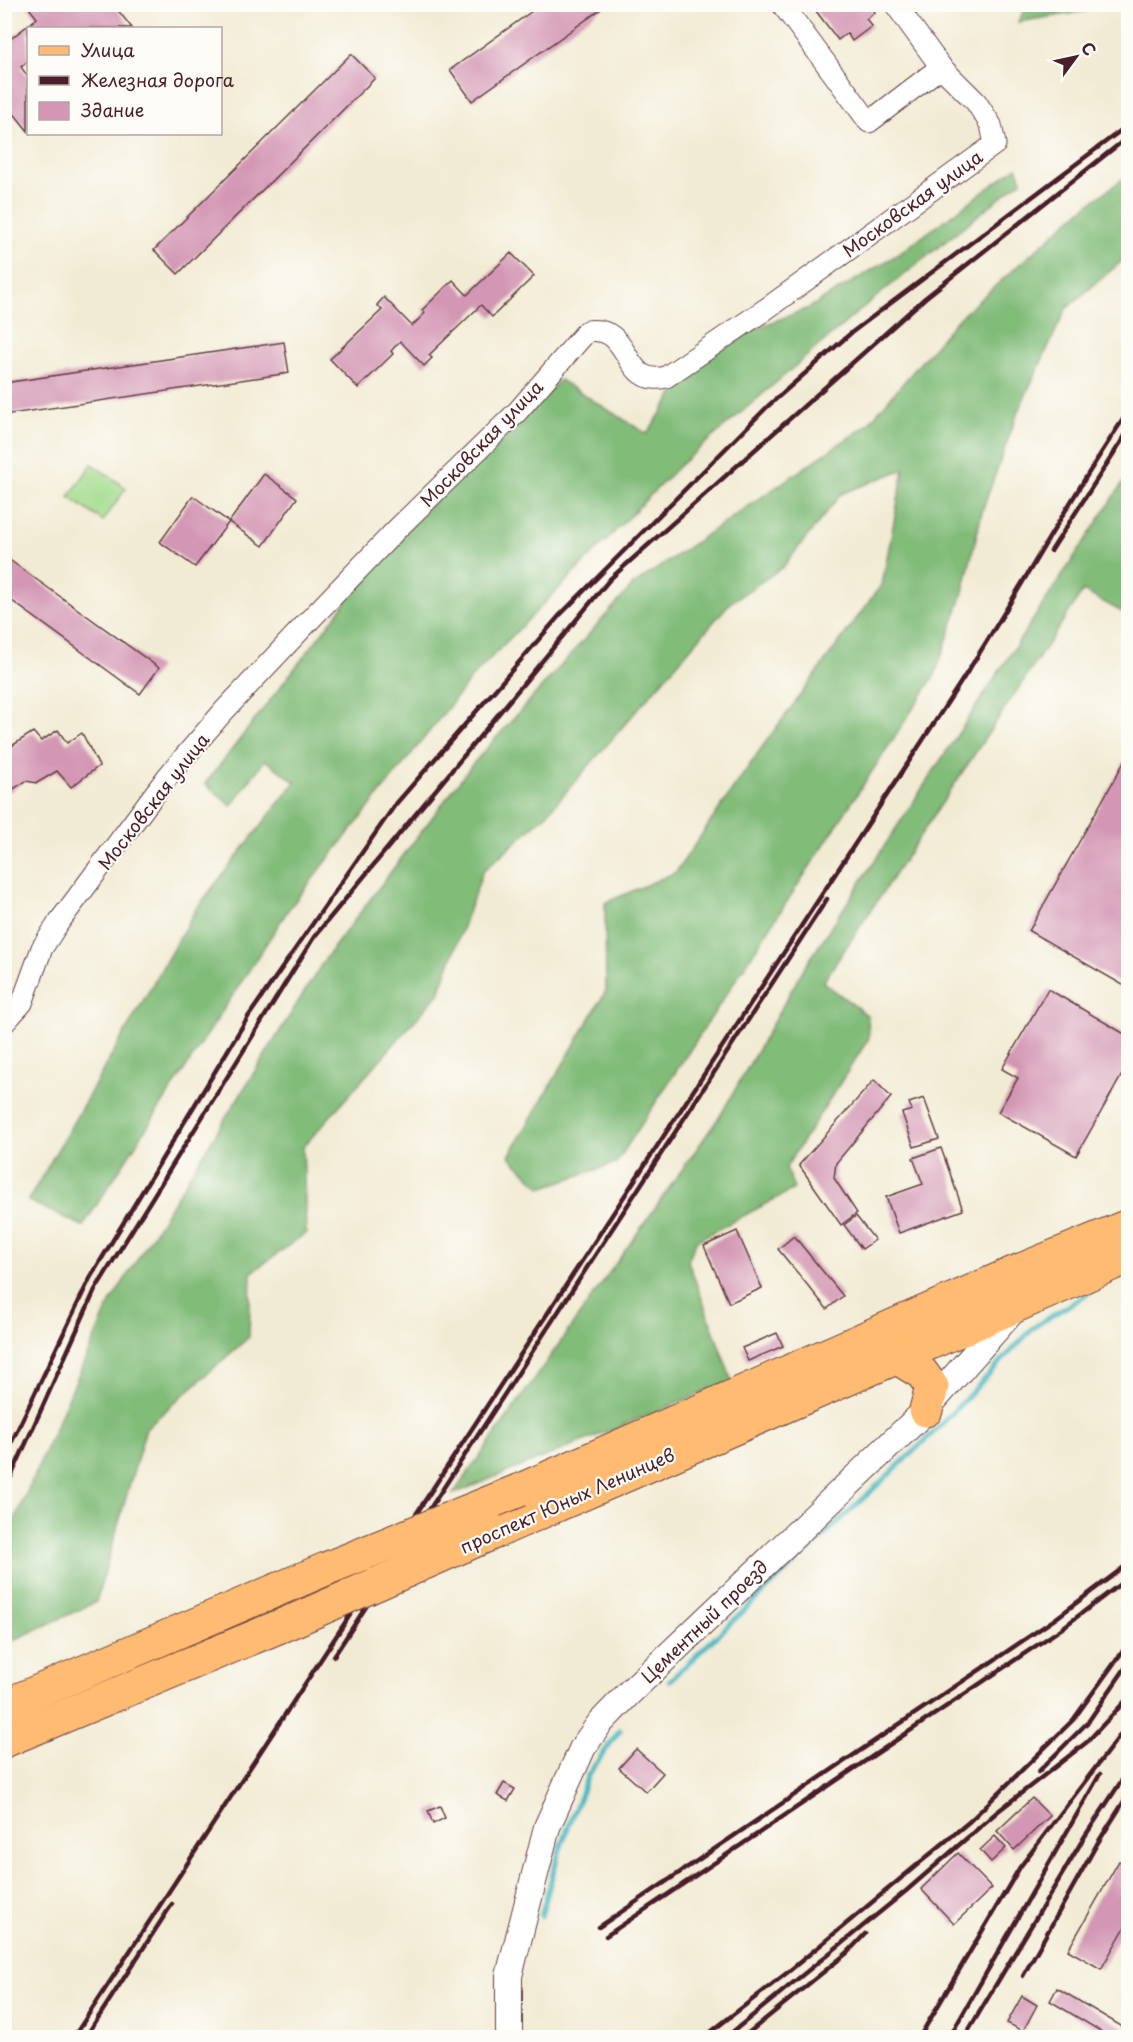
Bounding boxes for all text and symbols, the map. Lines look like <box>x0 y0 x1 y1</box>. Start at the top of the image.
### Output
legend <box>27 27 222 135</box>
north arrow <box>1046 27 1106 87</box>
text: Улица <box>81 36 135 63</box>
text: С <box>1076 37 1103 60</box>
text: Железная дорога <box>81 66 235 93</box>
text: Здание <box>81 96 144 123</box>
street label: Московская улица <box>836 143 988 263</box>
street label: Московская улица <box>413 373 549 513</box>
street label: Московская улица <box>91 726 216 875</box>
street label: проспект Юных Ленинцев <box>455 1440 679 1560</box>
street label: Цементный проезд <box>634 1553 774 1689</box>

